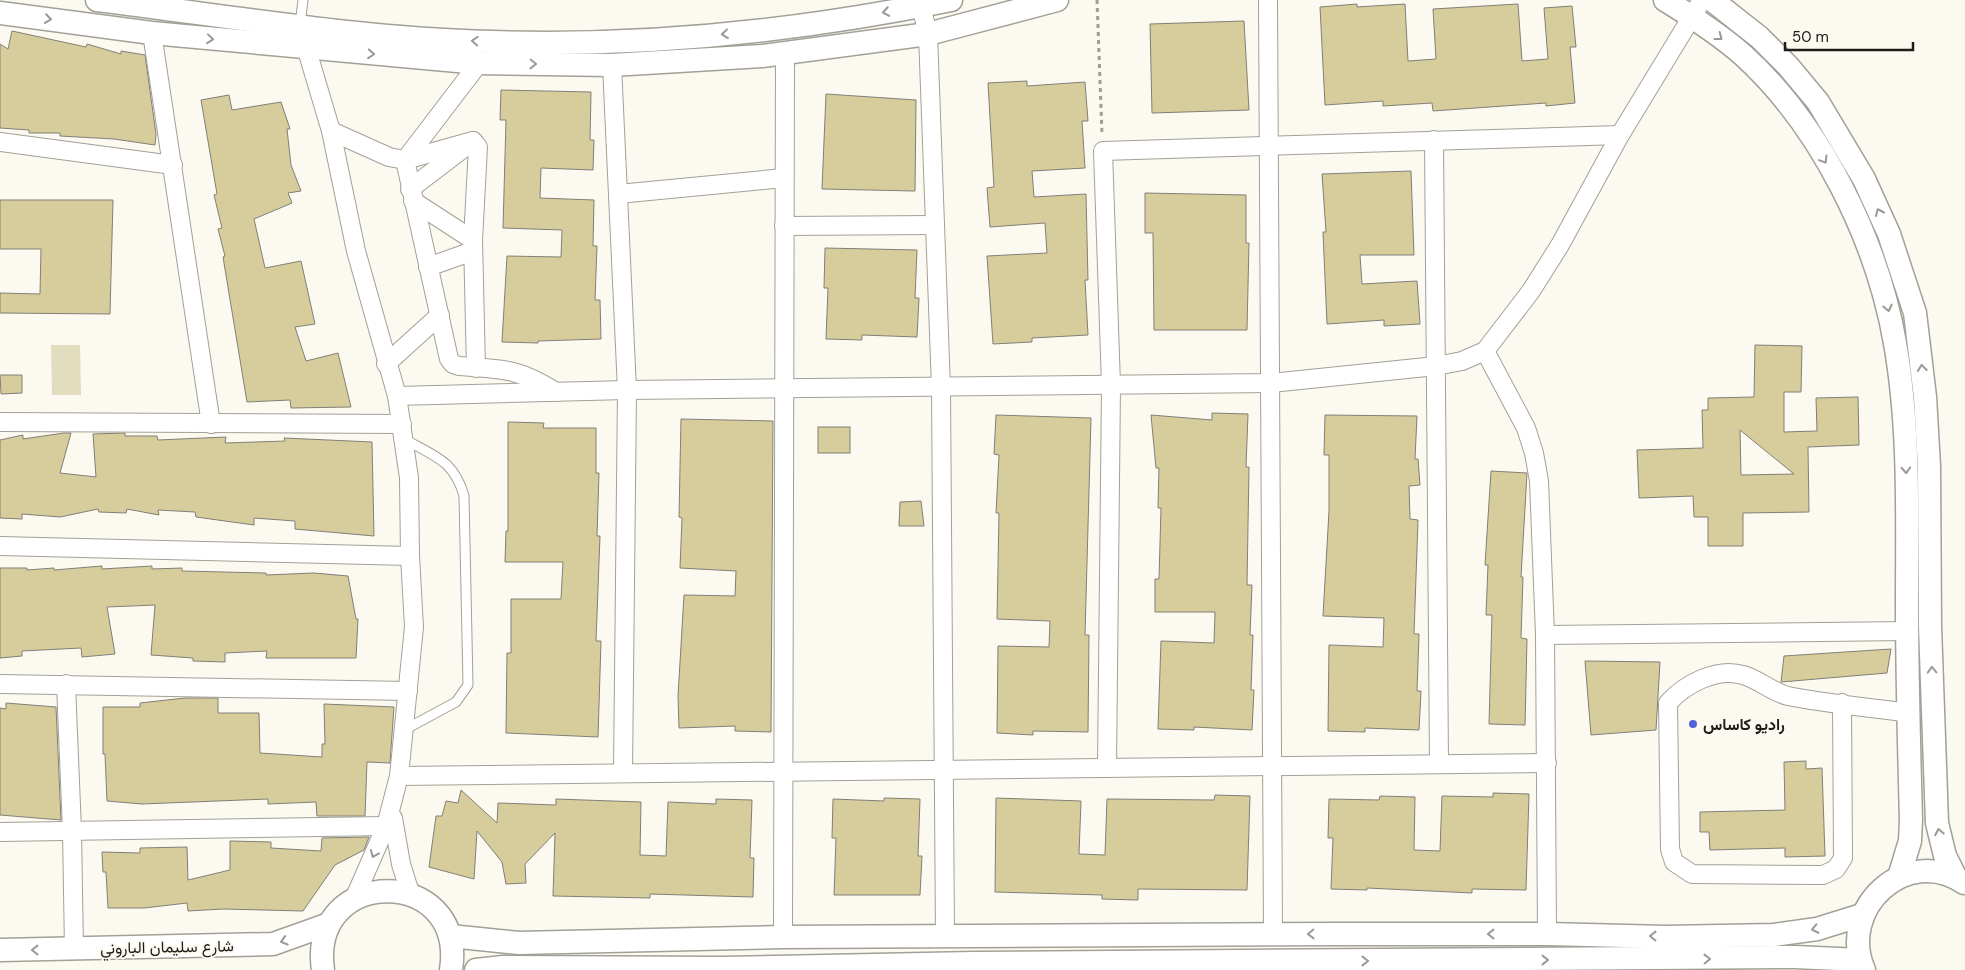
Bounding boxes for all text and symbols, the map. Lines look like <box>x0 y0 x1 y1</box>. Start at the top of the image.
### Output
one-way arrow <box>881 7 890 17</box>
one-way arrow <box>45 13 53 24</box>
scale bar <box>1785 20 1912 52</box>
text: 50 m <box>1792 27 1829 47</box>
one-way arrow <box>721 28 729 39</box>
one-way arrow <box>1713 32 1722 40</box>
one-way arrow <box>206 33 214 44</box>
one-way arrow <box>471 36 479 47</box>
one-way arrow <box>368 48 376 59</box>
one-way arrow <box>530 59 538 69</box>
one-way arrow <box>1818 154 1828 163</box>
one-way arrow <box>1875 208 1885 217</box>
one-way arrow <box>1882 304 1893 313</box>
one-way arrow <box>1917 364 1928 372</box>
one-way arrow <box>1900 466 1911 474</box>
one-way arrow <box>1926 666 1937 674</box>
place label: راديو كاساس <box>1703 714 1785 735</box>
marker: راديو كاساس <box>1687 718 1699 730</box>
one-way arrow <box>1934 828 1944 837</box>
one-way arrow <box>369 850 379 858</box>
one-way arrow <box>1811 923 1820 934</box>
one-way arrow <box>1307 929 1314 939</box>
one-way arrow <box>1487 929 1494 939</box>
one-way arrow <box>1649 931 1657 941</box>
street label: شارع سليمان الباروني <box>100 935 234 962</box>
one-way arrow <box>280 936 289 946</box>
one-way arrow <box>30 945 38 955</box>
one-way arrow <box>1703 953 1711 964</box>
one-way arrow <box>1541 955 1549 965</box>
one-way arrow <box>1361 956 1369 966</box>

